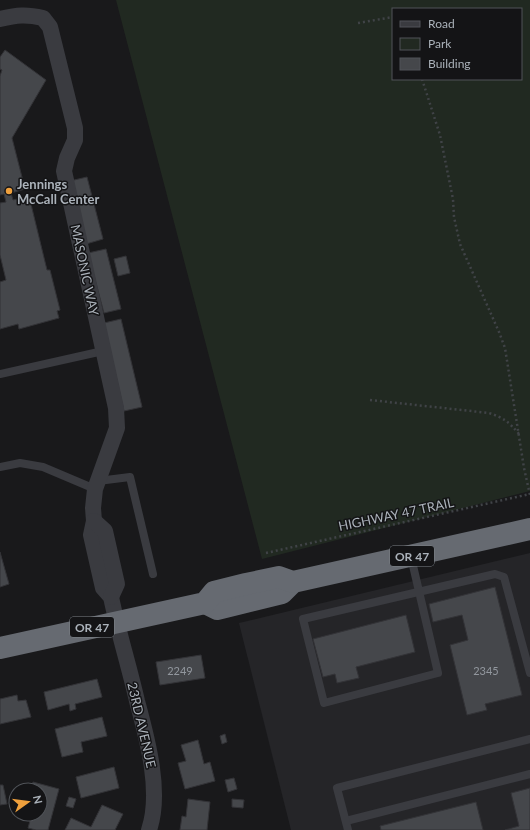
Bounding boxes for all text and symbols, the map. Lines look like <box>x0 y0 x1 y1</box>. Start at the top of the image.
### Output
legend <box>392 8 522 80</box>
text: Road <box>428 16 455 31</box>
text: Park <box>428 36 452 51</box>
text: Building <box>428 56 471 71</box>
place label: Jennings McCall Center <box>17 176 99 207</box>
marker: Jennings McCall Center <box>4 186 14 196</box>
street label: MASONIC WAY <box>68 223 103 318</box>
street label: HIGHWAY 47 TRAIL <box>337 494 456 534</box>
road number: OR 47 <box>390 546 434 566</box>
road number: OR 47 <box>70 617 114 637</box>
house number: 2249 <box>167 664 193 677</box>
house number: 2345 <box>473 664 499 677</box>
street label: 23RD AVENUE <box>124 681 160 769</box>
north arrow <box>8 782 48 822</box>
text: N <box>31 794 46 805</box>

